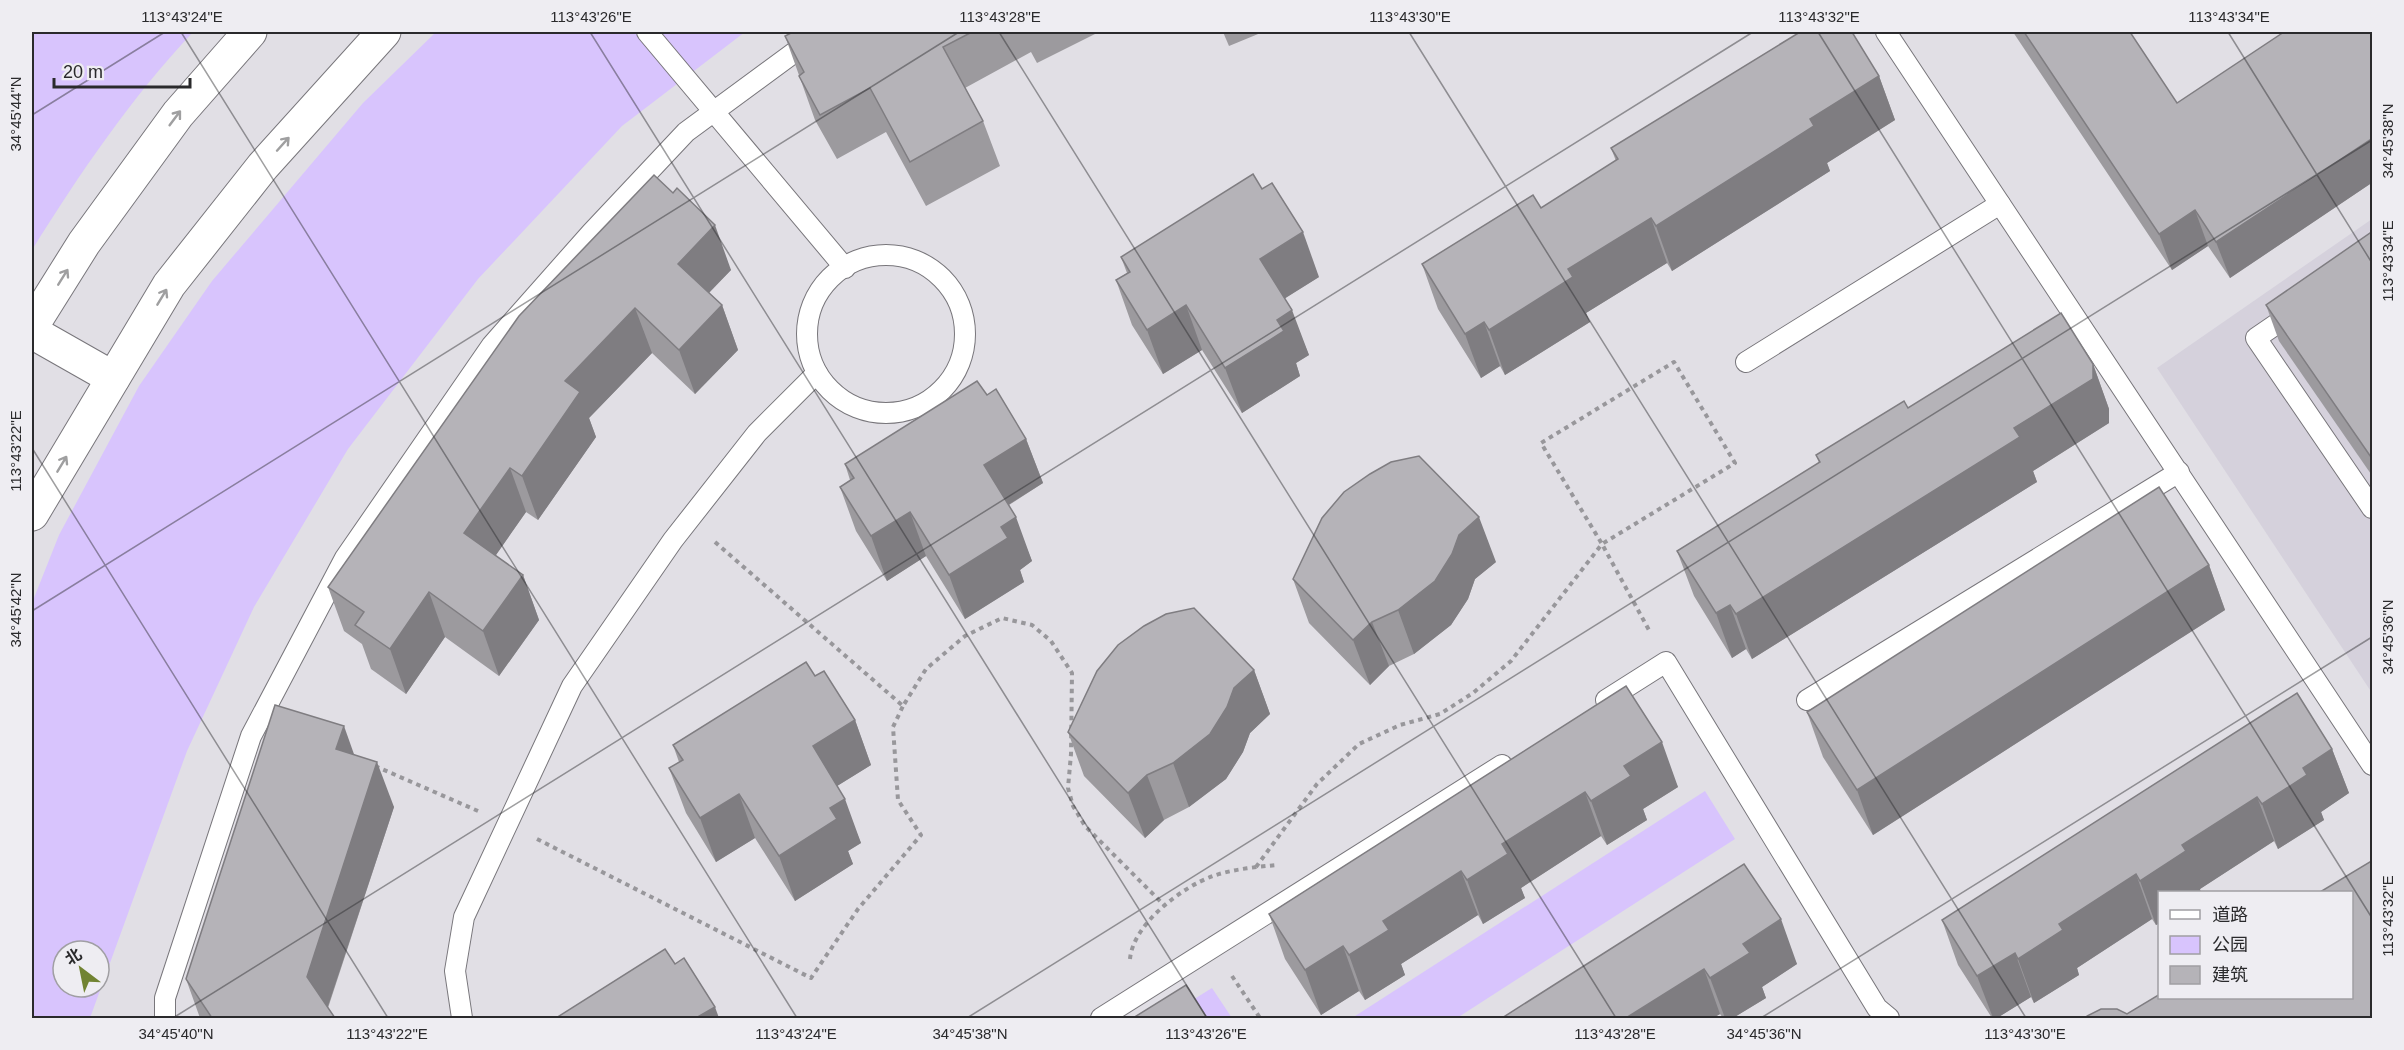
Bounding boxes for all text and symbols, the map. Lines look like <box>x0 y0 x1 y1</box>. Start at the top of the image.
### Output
text: 113°43'24"E <box>141 8 223 25</box>
text: 113°43'26"E <box>550 8 632 25</box>
text: 113°43'28"E <box>959 8 1041 25</box>
text: 113°43'30"E <box>1369 8 1451 25</box>
text: 113°43'32"E <box>1778 8 1860 25</box>
text: 113°43'34"E <box>2188 8 2270 25</box>
scale bar <box>54 51 190 89</box>
text: 20 m <box>63 62 103 82</box>
text: 34°45'44"N <box>7 76 24 152</box>
text: 34°45'38"N <box>2379 103 2396 179</box>
one-way arrow <box>169 110 182 126</box>
one-way arrow <box>276 137 290 152</box>
text: 113°43'34"E <box>2379 220 2396 302</box>
one-way arrow <box>57 269 69 286</box>
one-way arrow <box>157 289 169 306</box>
text: 113°43'22"E <box>7 410 24 492</box>
one-way arrow <box>56 456 68 473</box>
text: 34°45'42"N <box>7 572 24 648</box>
text: 34°45'36"N <box>2379 599 2396 675</box>
text: 113°43'32"E <box>2379 875 2396 957</box>
legend <box>2158 891 2353 999</box>
text: 道路 <box>2212 905 2248 925</box>
text: 公园 <box>2212 935 2248 955</box>
north arrow <box>51 939 111 999</box>
text: 北 <box>62 945 85 968</box>
text: 建筑 <box>2212 965 2248 985</box>
text: 34°45'40"N <box>138 1025 214 1042</box>
text: 113°43'22"E <box>346 1025 428 1042</box>
text: 113°43'24"E <box>755 1025 837 1042</box>
text: 34°45'38"N <box>932 1025 1008 1042</box>
text: 113°43'26"E <box>1165 1025 1247 1042</box>
text: 113°43'28"E <box>1574 1025 1656 1042</box>
text: 34°45'36"N <box>1726 1025 1802 1042</box>
text: 113°43'30"E <box>1984 1025 2066 1042</box>

